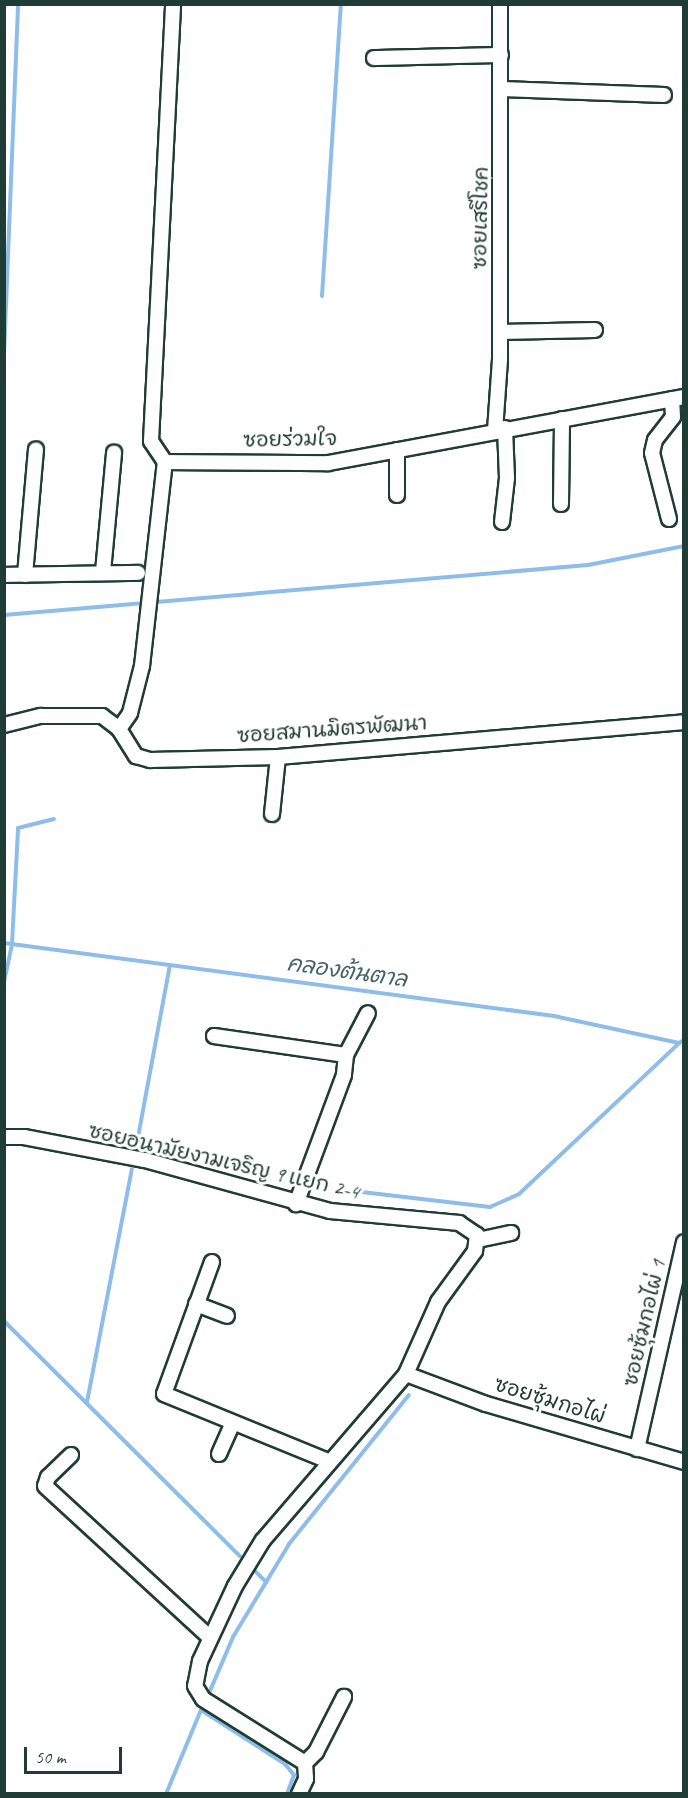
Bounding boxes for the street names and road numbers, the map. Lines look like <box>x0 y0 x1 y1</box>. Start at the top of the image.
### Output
street label: ซอยเสรีโชค <box>467 166 493 270</box>
street label: ซอยร่วมใจ <box>243 426 337 452</box>
street label: ซอยสมานมิตรพัฒนา <box>236 710 428 748</box>
street label: ซอยอนามัยงามเจริญ 9 แยก 2-4 <box>86 1118 362 1204</box>
street label: ซอยซุ้มกอไผ่ 1 <box>617 1257 671 1389</box>
street label: ซอยซุ้มกอไผ่ <box>491 1371 609 1429</box>

